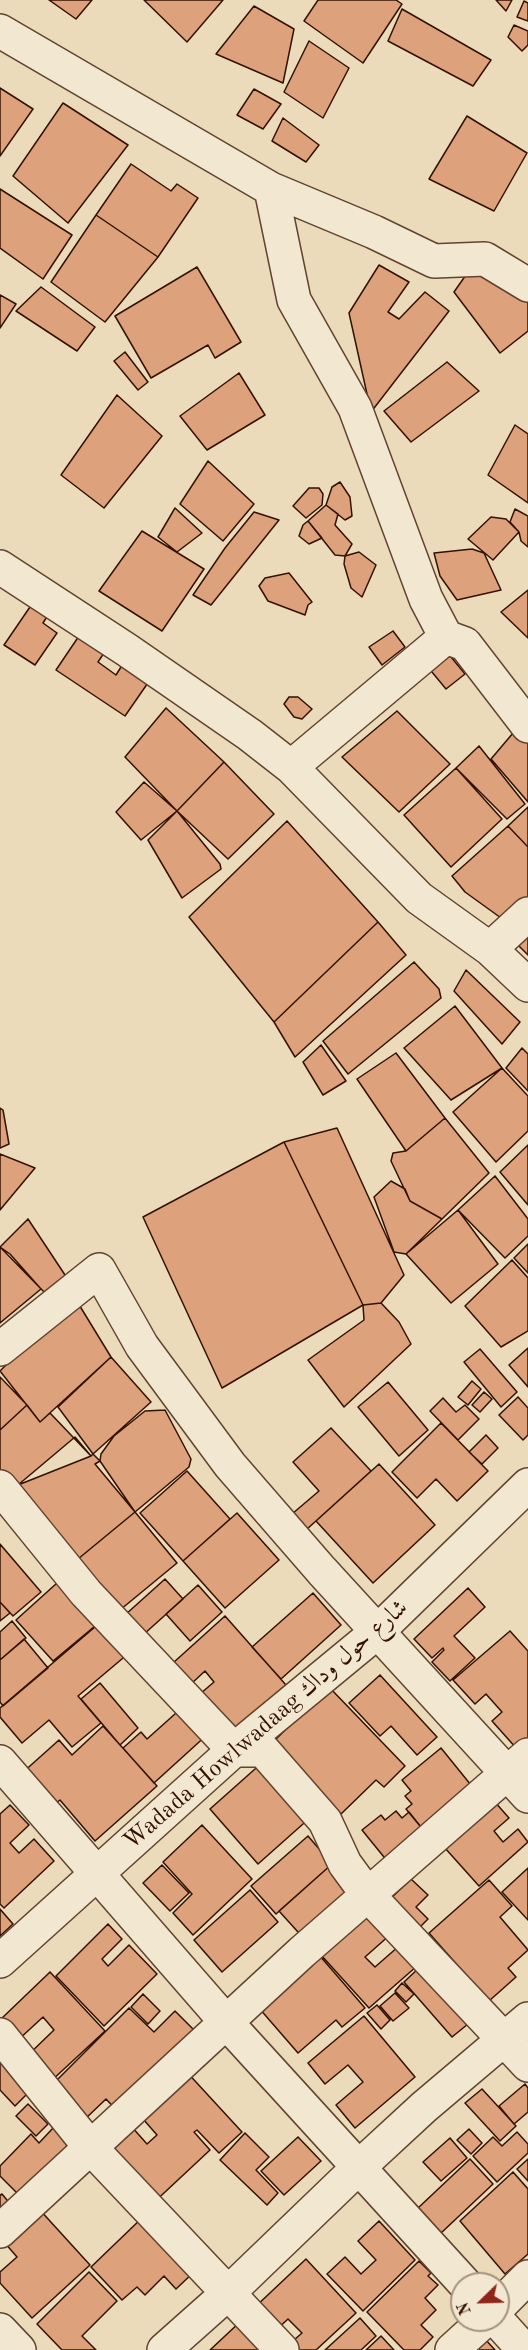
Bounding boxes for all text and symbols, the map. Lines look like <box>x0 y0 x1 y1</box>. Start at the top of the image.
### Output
street label: Wadada Howlwadaag شارع حول وداك <box>118 1594 414 1856</box>
north arrow <box>450 2272 510 2332</box>
text: N <box>456 2300 475 2317</box>

